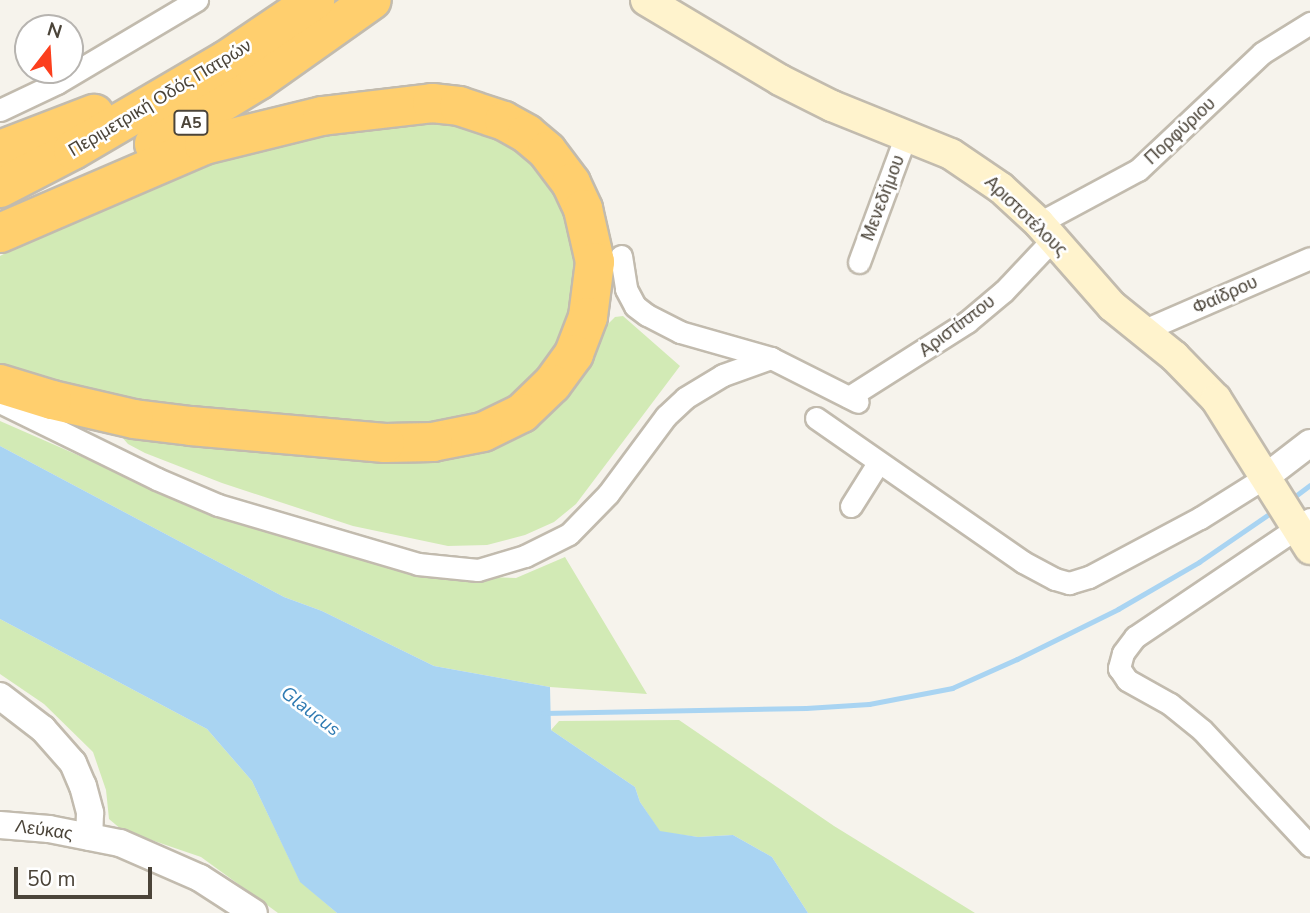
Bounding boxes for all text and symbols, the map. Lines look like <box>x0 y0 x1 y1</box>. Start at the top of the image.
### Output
north arrow <box>14 14 84 84</box>
text: N <box>44 16 65 45</box>
street label: Περιμετρική Οδός Πατρών <box>65 35 255 161</box>
street label: Πορφύριου <box>1140 93 1220 169</box>
road number: Α5 <box>172 111 210 136</box>
street label: Μενεδήμου <box>857 152 909 244</box>
street label: Αριστοτέλους <box>980 171 1072 261</box>
street label: Φαίδρου <box>1189 271 1261 319</box>
street label: Αριστίππου <box>915 290 999 362</box>
water label: Glaucus <box>276 682 344 742</box>
street label: Λεύκας <box>14 815 74 845</box>
scale bar <box>18 853 156 897</box>
text: 50 m <box>27 865 76 893</box>

